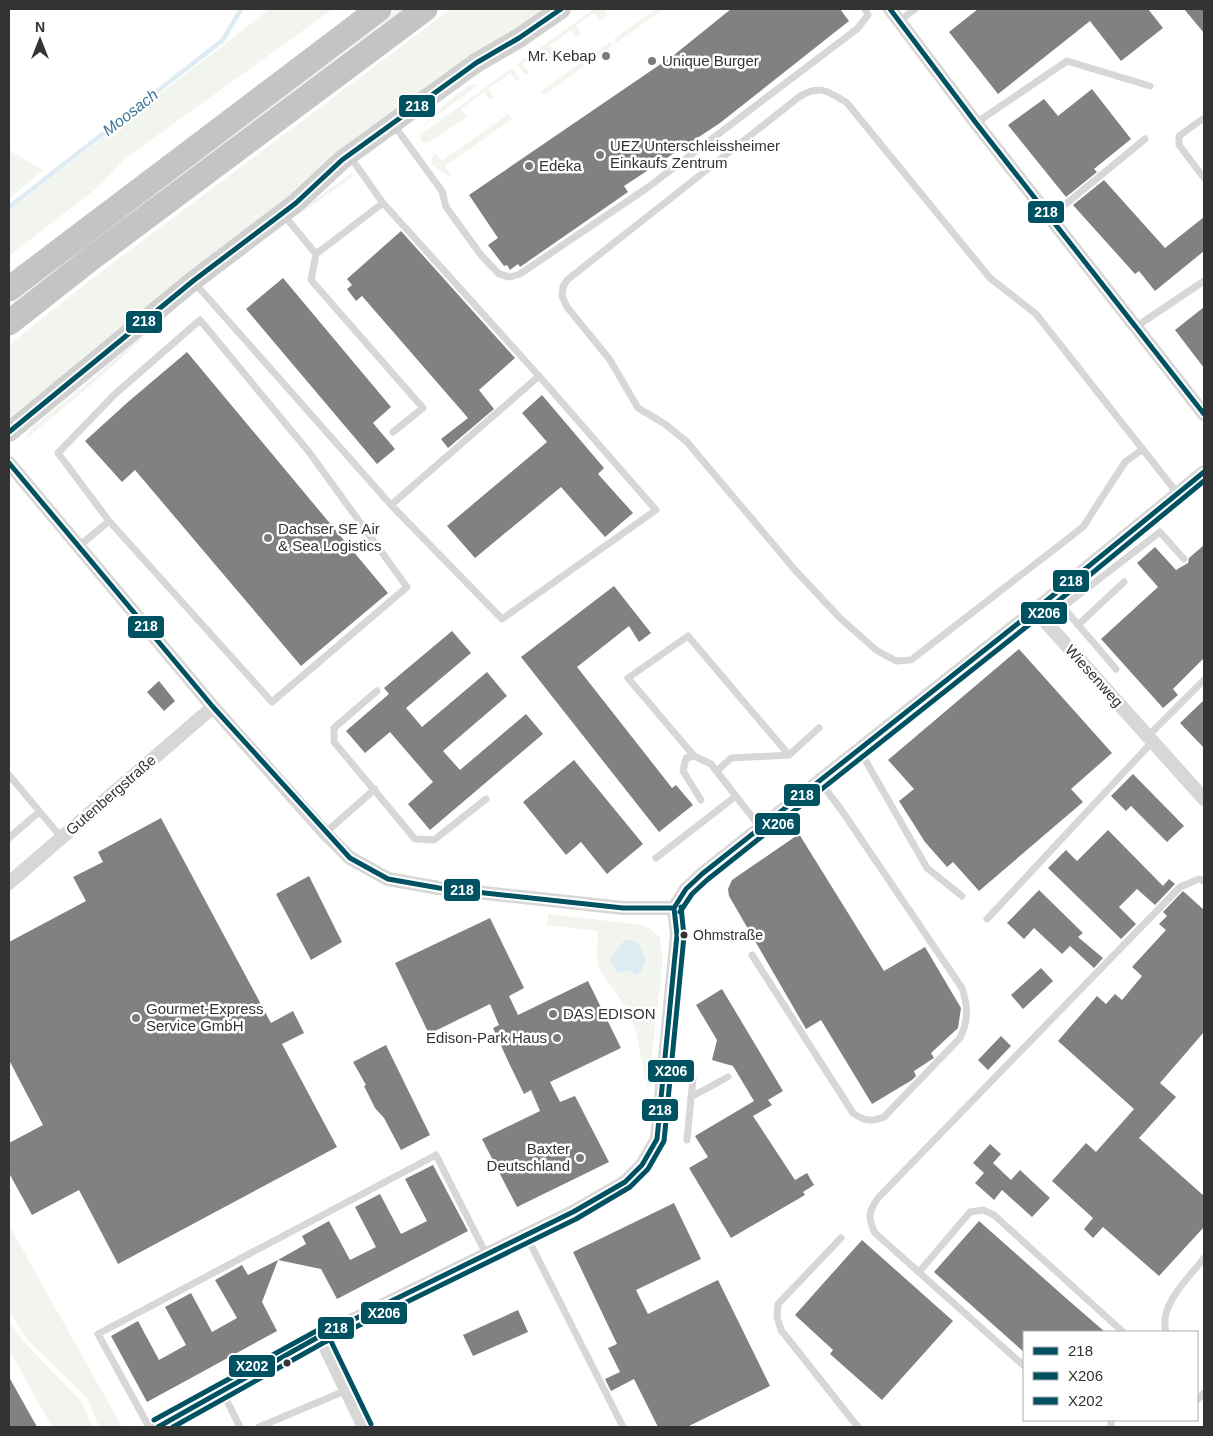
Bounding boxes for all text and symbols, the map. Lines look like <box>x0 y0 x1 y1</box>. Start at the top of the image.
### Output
north arrow <box>15 15 65 65</box>
text: N <box>35 19 45 35</box>
place label: Mr. Kebap <box>528 47 596 64</box>
marker: Mr. Kebap <box>600 50 612 62</box>
place label: Unique Burger <box>662 52 759 69</box>
marker: Unique Burger <box>646 55 658 67</box>
water label: Moosach <box>99 86 161 139</box>
line badge: 218 <box>398 94 436 118</box>
text: 218 <box>405 98 429 114</box>
place label: UEZ Unterschleissheimer Einkaufs Zentrum <box>610 137 780 171</box>
marker: UEZ Unterschleissheimer Einkaufs Zentrum <box>594 149 606 161</box>
place label: Edeka <box>539 157 582 174</box>
marker: Edeka <box>523 160 535 172</box>
line badge: 218 <box>1027 200 1065 224</box>
text: 218 <box>1034 204 1058 220</box>
line badge: 218 <box>125 310 163 334</box>
text: 218 <box>132 313 156 329</box>
place label: Dachser SE Air & Sea Logistics <box>278 520 381 554</box>
marker: Dachser SE Air & Sea Logistics <box>262 532 274 544</box>
line badge: 218 <box>1052 569 1090 593</box>
text: 218 <box>1059 573 1083 589</box>
line badge: X206 <box>1020 601 1068 625</box>
text: X206 <box>1028 605 1061 621</box>
line badge: 218 <box>127 615 165 639</box>
text: 218 <box>134 618 158 634</box>
street label: Wiesenweg <box>1062 641 1127 710</box>
street label: Gutenbergstraße <box>62 751 159 838</box>
line badge: 218 <box>783 783 821 807</box>
text: 218 <box>790 787 814 803</box>
line badge: X206 <box>754 812 801 836</box>
text: X206 <box>762 816 795 832</box>
line badge: 218 <box>443 878 481 902</box>
text: 218 <box>450 882 474 898</box>
place label: Ohmstraße <box>693 927 763 943</box>
marker: Ohmstraße <box>679 930 689 940</box>
place label: Gourmet-Express Service GmbH <box>146 1000 264 1034</box>
place label: DAS EDISON <box>563 1005 656 1022</box>
marker: DAS EDISON <box>547 1008 559 1020</box>
marker: Gourmet-Express Service GmbH <box>130 1012 142 1024</box>
place label: Edison-Park Haus <box>426 1029 547 1046</box>
marker: Edison-Park Haus <box>551 1032 563 1044</box>
line badge: X206 <box>647 1059 695 1083</box>
text: X206 <box>655 1063 688 1079</box>
line badge: 218 <box>641 1098 679 1122</box>
text: 218 <box>648 1102 672 1118</box>
place label: Baxter Deutschland <box>487 1140 570 1174</box>
marker: Baxter Deutschland <box>574 1152 586 1164</box>
line badge: X206 <box>360 1301 408 1325</box>
text: X206 <box>368 1305 401 1321</box>
line badge: 218 <box>317 1316 355 1340</box>
text: 218 <box>324 1320 348 1336</box>
legend <box>1023 1331 1198 1421</box>
text: 218 <box>1068 1342 1093 1359</box>
line badge: X202 <box>228 1354 276 1378</box>
text: X202 <box>236 1358 269 1374</box>
unlabelled marker <box>282 1358 292 1368</box>
text: X206 <box>1068 1367 1103 1384</box>
text: X202 <box>1068 1392 1103 1409</box>

